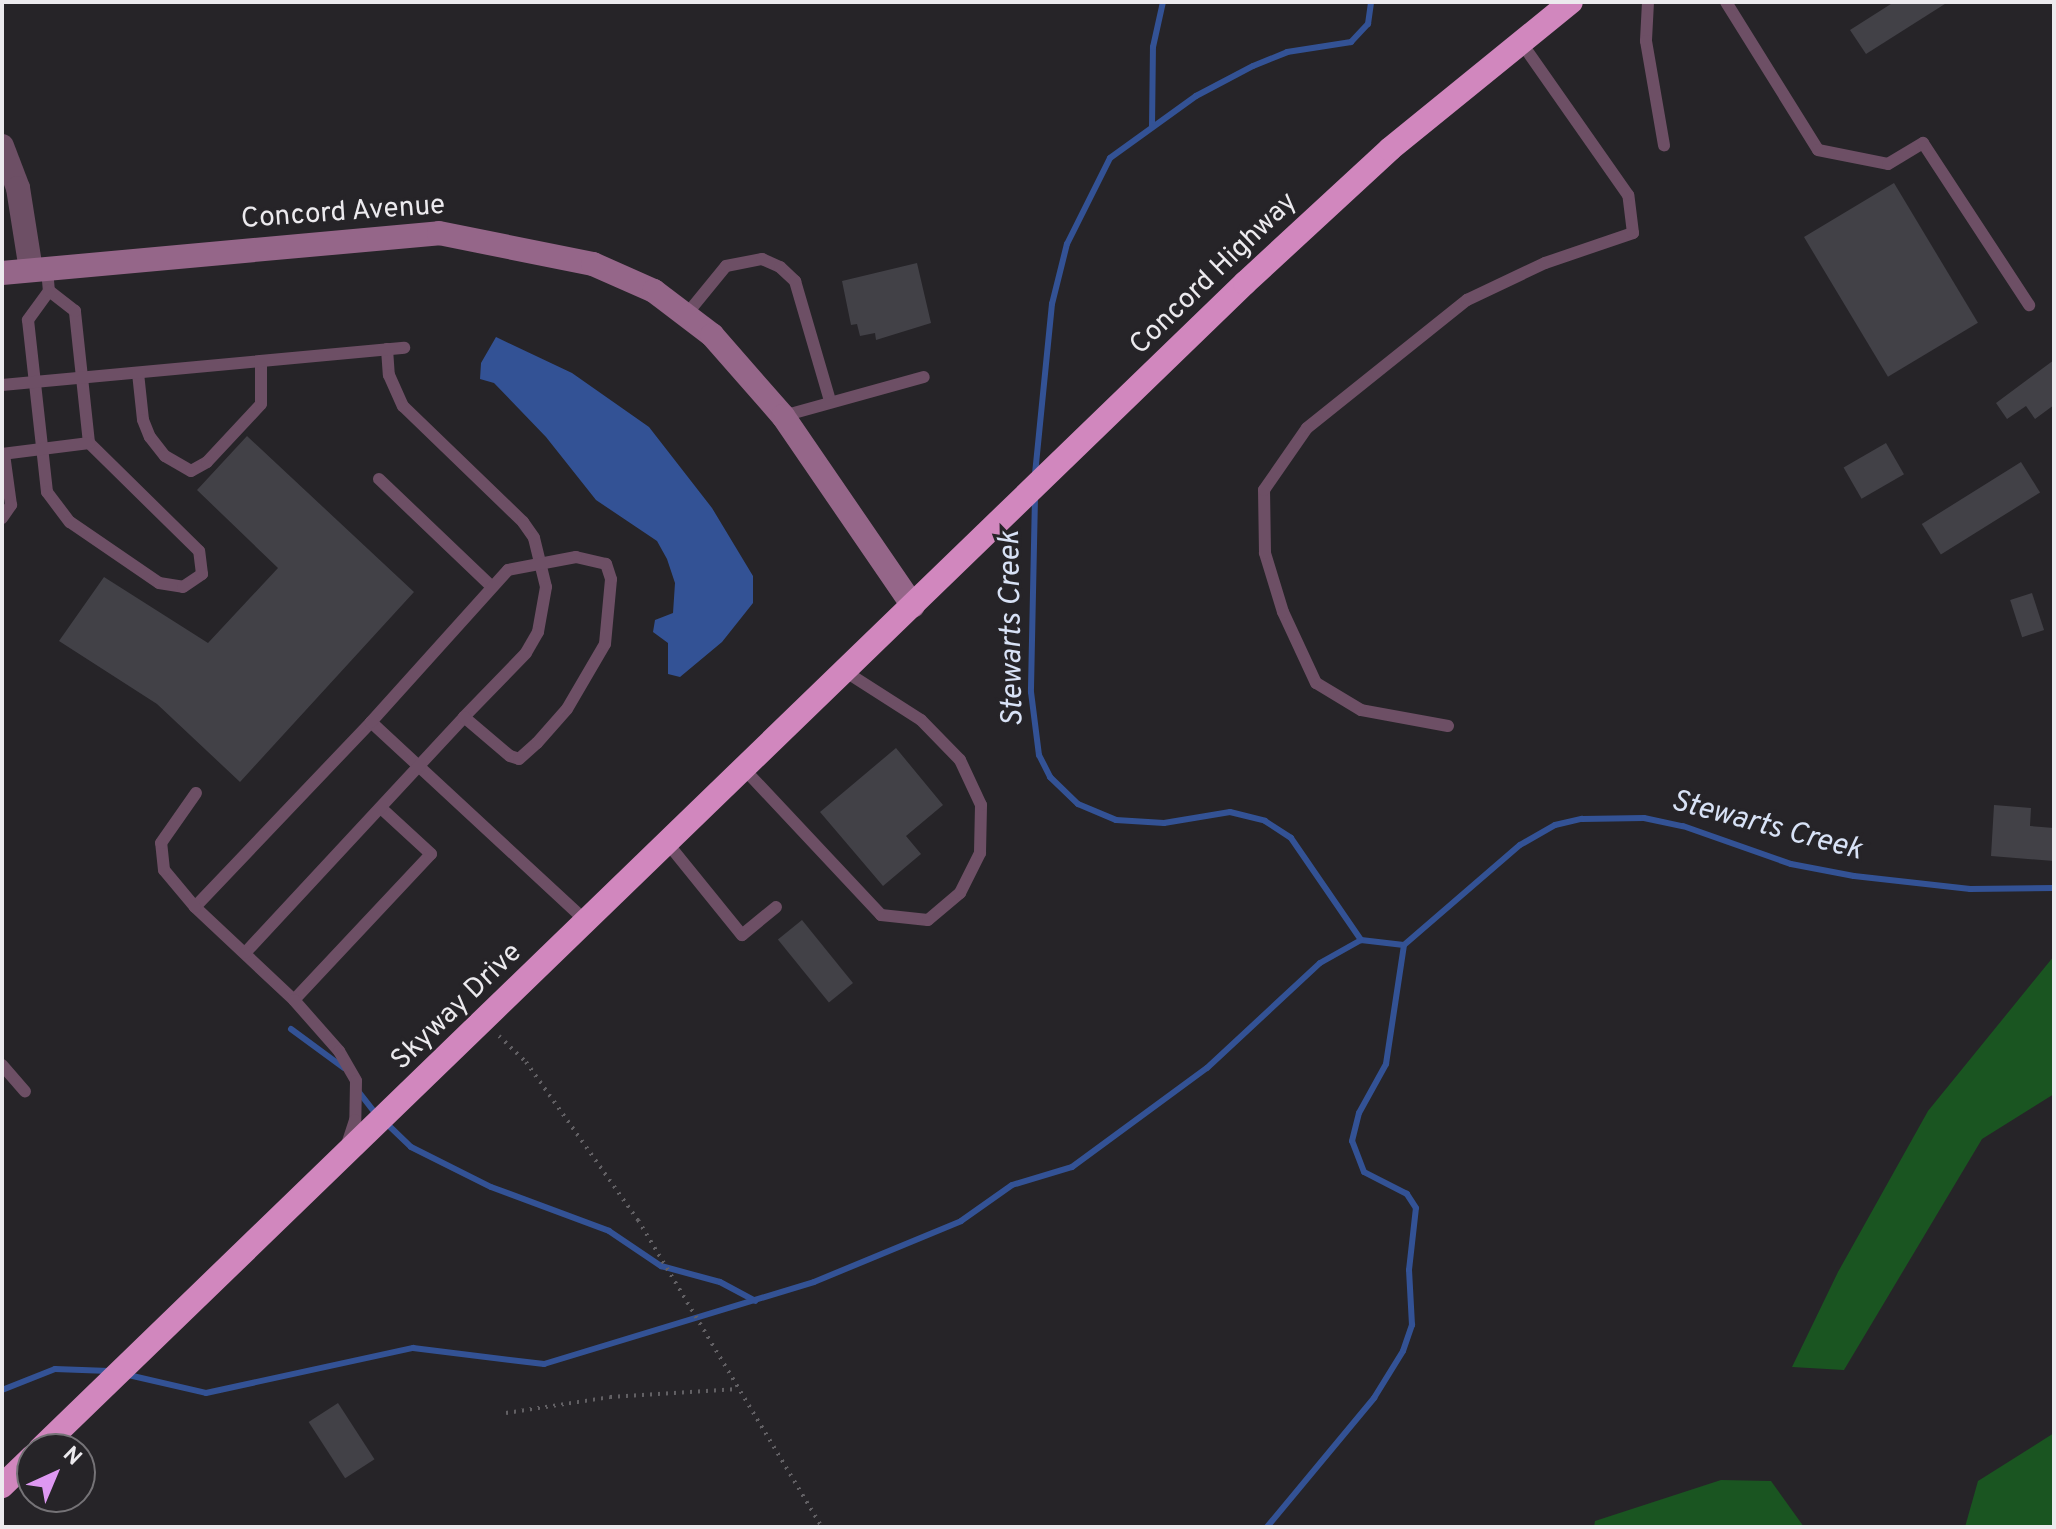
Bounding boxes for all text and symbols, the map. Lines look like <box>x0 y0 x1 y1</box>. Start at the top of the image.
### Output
street label: Concord Highway <box>1123 186 1305 362</box>
street label: Concord Avenue <box>239 189 447 237</box>
water label: Stewarts Creek <box>993 530 1033 728</box>
water label: Stewarts Creek <box>1666 784 1866 870</box>
street label: Skyway Drive <box>385 937 529 1077</box>
north arrow <box>16 1433 96 1513</box>
text: N <box>57 1442 87 1472</box>

